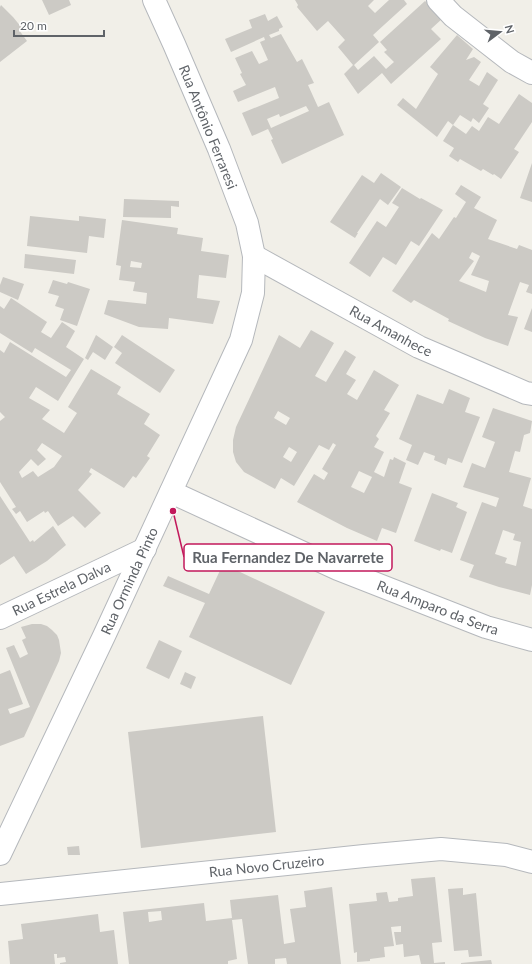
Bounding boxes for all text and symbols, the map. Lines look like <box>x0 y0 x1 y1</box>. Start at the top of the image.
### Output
scale bar <box>14 12 104 38</box>
north arrow <box>480 12 520 52</box>
text: 20 m <box>20 18 47 33</box>
text: N <box>503 23 518 35</box>
street label: Rua Antônio Ferraresi <box>176 62 241 191</box>
street label: Rua Amanhece <box>347 301 435 360</box>
street label: Rua Orminda Pinto <box>97 524 161 637</box>
callout: Rua Fernandez De Navarrete <box>184 544 392 571</box>
text: Rua Fernandez De Navarrete <box>192 548 384 566</box>
street label: Rua Estrela Dalva <box>9 558 113 619</box>
street label: Rua Amparo da Serra <box>375 576 501 638</box>
street label: Rua Novo Cruzeiro <box>208 851 325 880</box>

